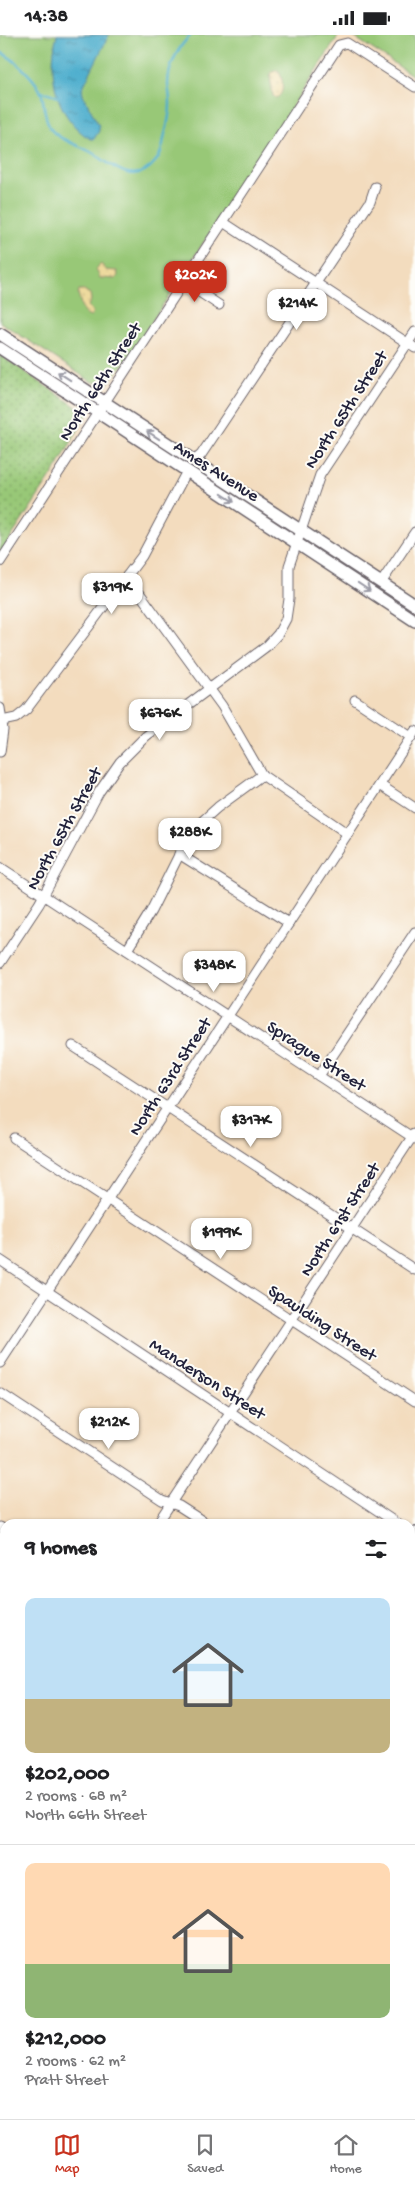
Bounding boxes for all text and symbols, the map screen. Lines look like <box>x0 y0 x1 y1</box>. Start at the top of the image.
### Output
text: 14:38 <box>25 6 68 29</box>
pin: $202K <box>160 261 230 303</box>
text: $202K <box>175 267 215 286</box>
pin: $214K <box>262 289 332 331</box>
text: $214K <box>278 295 316 314</box>
street label: North 66th Street <box>55 318 148 445</box>
street label: North 65th Street <box>301 346 394 473</box>
one-way arrow <box>57 370 71 380</box>
one-way arrow <box>147 429 161 439</box>
street label: Ames Avenue <box>169 437 263 508</box>
one-way arrow <box>221 493 235 503</box>
pin: $319K <box>77 573 147 615</box>
text: $319K <box>93 579 131 598</box>
one-way arrow <box>357 582 371 592</box>
pin: $676K <box>125 699 195 741</box>
text: $676K <box>140 705 180 724</box>
street label: North 65th Street <box>23 763 108 894</box>
pin: $288K <box>155 817 225 860</box>
text: $288K <box>169 824 211 843</box>
pin: $348K <box>179 951 249 993</box>
text: $348K <box>194 957 234 976</box>
street label: North 63rd Street <box>125 1013 218 1140</box>
street label: Sprague Street <box>262 1017 370 1098</box>
pin: $317K <box>216 1105 286 1148</box>
text: $317K <box>231 1112 271 1131</box>
street label: North 61st Street <box>297 1158 387 1281</box>
pin: $199K <box>186 1217 256 1260</box>
text: $199K <box>202 1224 240 1243</box>
street label: Spaulding Street <box>263 1281 381 1368</box>
street label: Manderson Street <box>145 1335 270 1426</box>
pin: $212K <box>74 1407 144 1450</box>
text: $212K <box>90 1414 128 1433</box>
icon: filters <box>362 1535 390 1563</box>
text: 9 homes <box>25 1537 96 1562</box>
icon: home <box>163 1630 253 1720</box>
text: $202,000 <box>25 1763 109 1788</box>
text: 2 rooms · 68 m² <box>25 1788 127 1807</box>
text: North 66th Street <box>25 1807 146 1826</box>
icon: home <box>163 1896 253 1986</box>
text: $212,000 <box>25 2028 106 2053</box>
text: 2 rooms · 62 m² <box>25 2053 126 2072</box>
text: Pratt Street <box>25 2072 108 2091</box>
tab: Map <box>53 2131 81 2178</box>
tab: Saved <box>187 2131 223 2178</box>
tab: Home <box>329 2131 362 2178</box>

